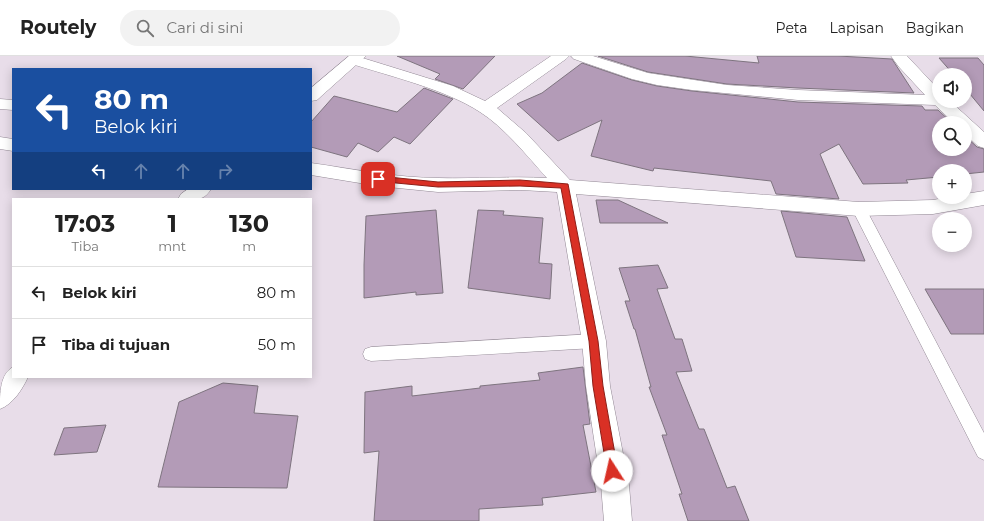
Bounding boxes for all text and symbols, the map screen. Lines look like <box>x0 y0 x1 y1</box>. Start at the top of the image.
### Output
search box <box>120 10 400 46</box>
text: Routely <box>20 16 96 39</box>
icon: search <box>134 17 156 39</box>
text: Cari di sini <box>166 18 243 37</box>
text: Peta <box>776 19 808 37</box>
text: Lapisan <box>830 19 884 37</box>
text: Bagikan <box>906 19 964 37</box>
map controls <box>932 68 972 252</box>
button: sound <box>932 68 972 108</box>
text: 80 m <box>94 82 169 116</box>
icon: left <box>28 84 80 136</box>
text: Belok kiri <box>94 116 178 138</box>
button: search <box>932 116 972 156</box>
icon: left <box>88 160 110 182</box>
icon: ahead <box>130 160 152 182</box>
icon: ahead <box>172 160 194 182</box>
icon: right <box>214 160 236 182</box>
pin <box>361 162 395 196</box>
button: + <box>932 164 972 204</box>
icon: arrive <box>367 168 389 190</box>
text: 17:03 <box>55 209 115 238</box>
text: 1 <box>168 209 177 238</box>
text: 130 <box>229 209 269 238</box>
button: − <box>932 212 972 252</box>
text: Tiba <box>71 238 99 254</box>
text: mnt <box>158 238 186 254</box>
text: m <box>242 238 256 254</box>
icon: left <box>28 282 50 304</box>
text: Belok kiri <box>62 283 137 302</box>
text: 80 m <box>257 283 296 302</box>
icon: arrive <box>28 334 50 356</box>
text: Tiba di tujuan <box>62 335 170 354</box>
text: 50 m <box>258 335 296 354</box>
position arrow <box>591 450 633 492</box>

